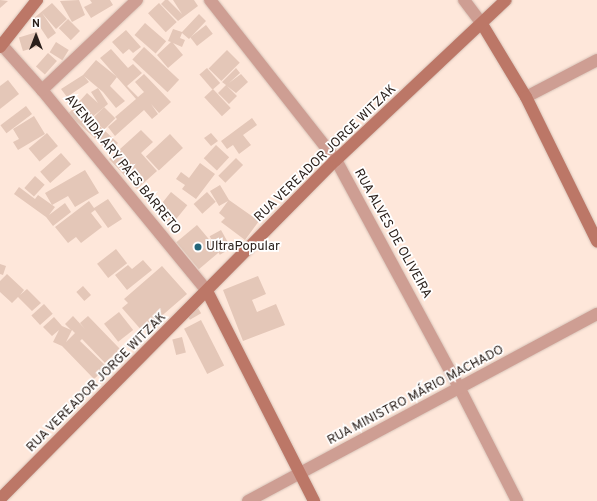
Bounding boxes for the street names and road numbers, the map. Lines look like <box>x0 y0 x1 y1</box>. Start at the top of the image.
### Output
street label: RUA VEREADOR JORGE WITZAK <box>251 82 401 226</box>
street label: AVENIDA ARY PAES BARRETO <box>60 91 184 239</box>
street label: RUA ALVES DE OLIVEIRA <box>350 166 434 302</box>
street label: RUA VEREADOR JORGE WITZAK <box>24 310 170 456</box>
street label: RUA MINISTRO MÁRIO MACHADO <box>325 343 507 449</box>

